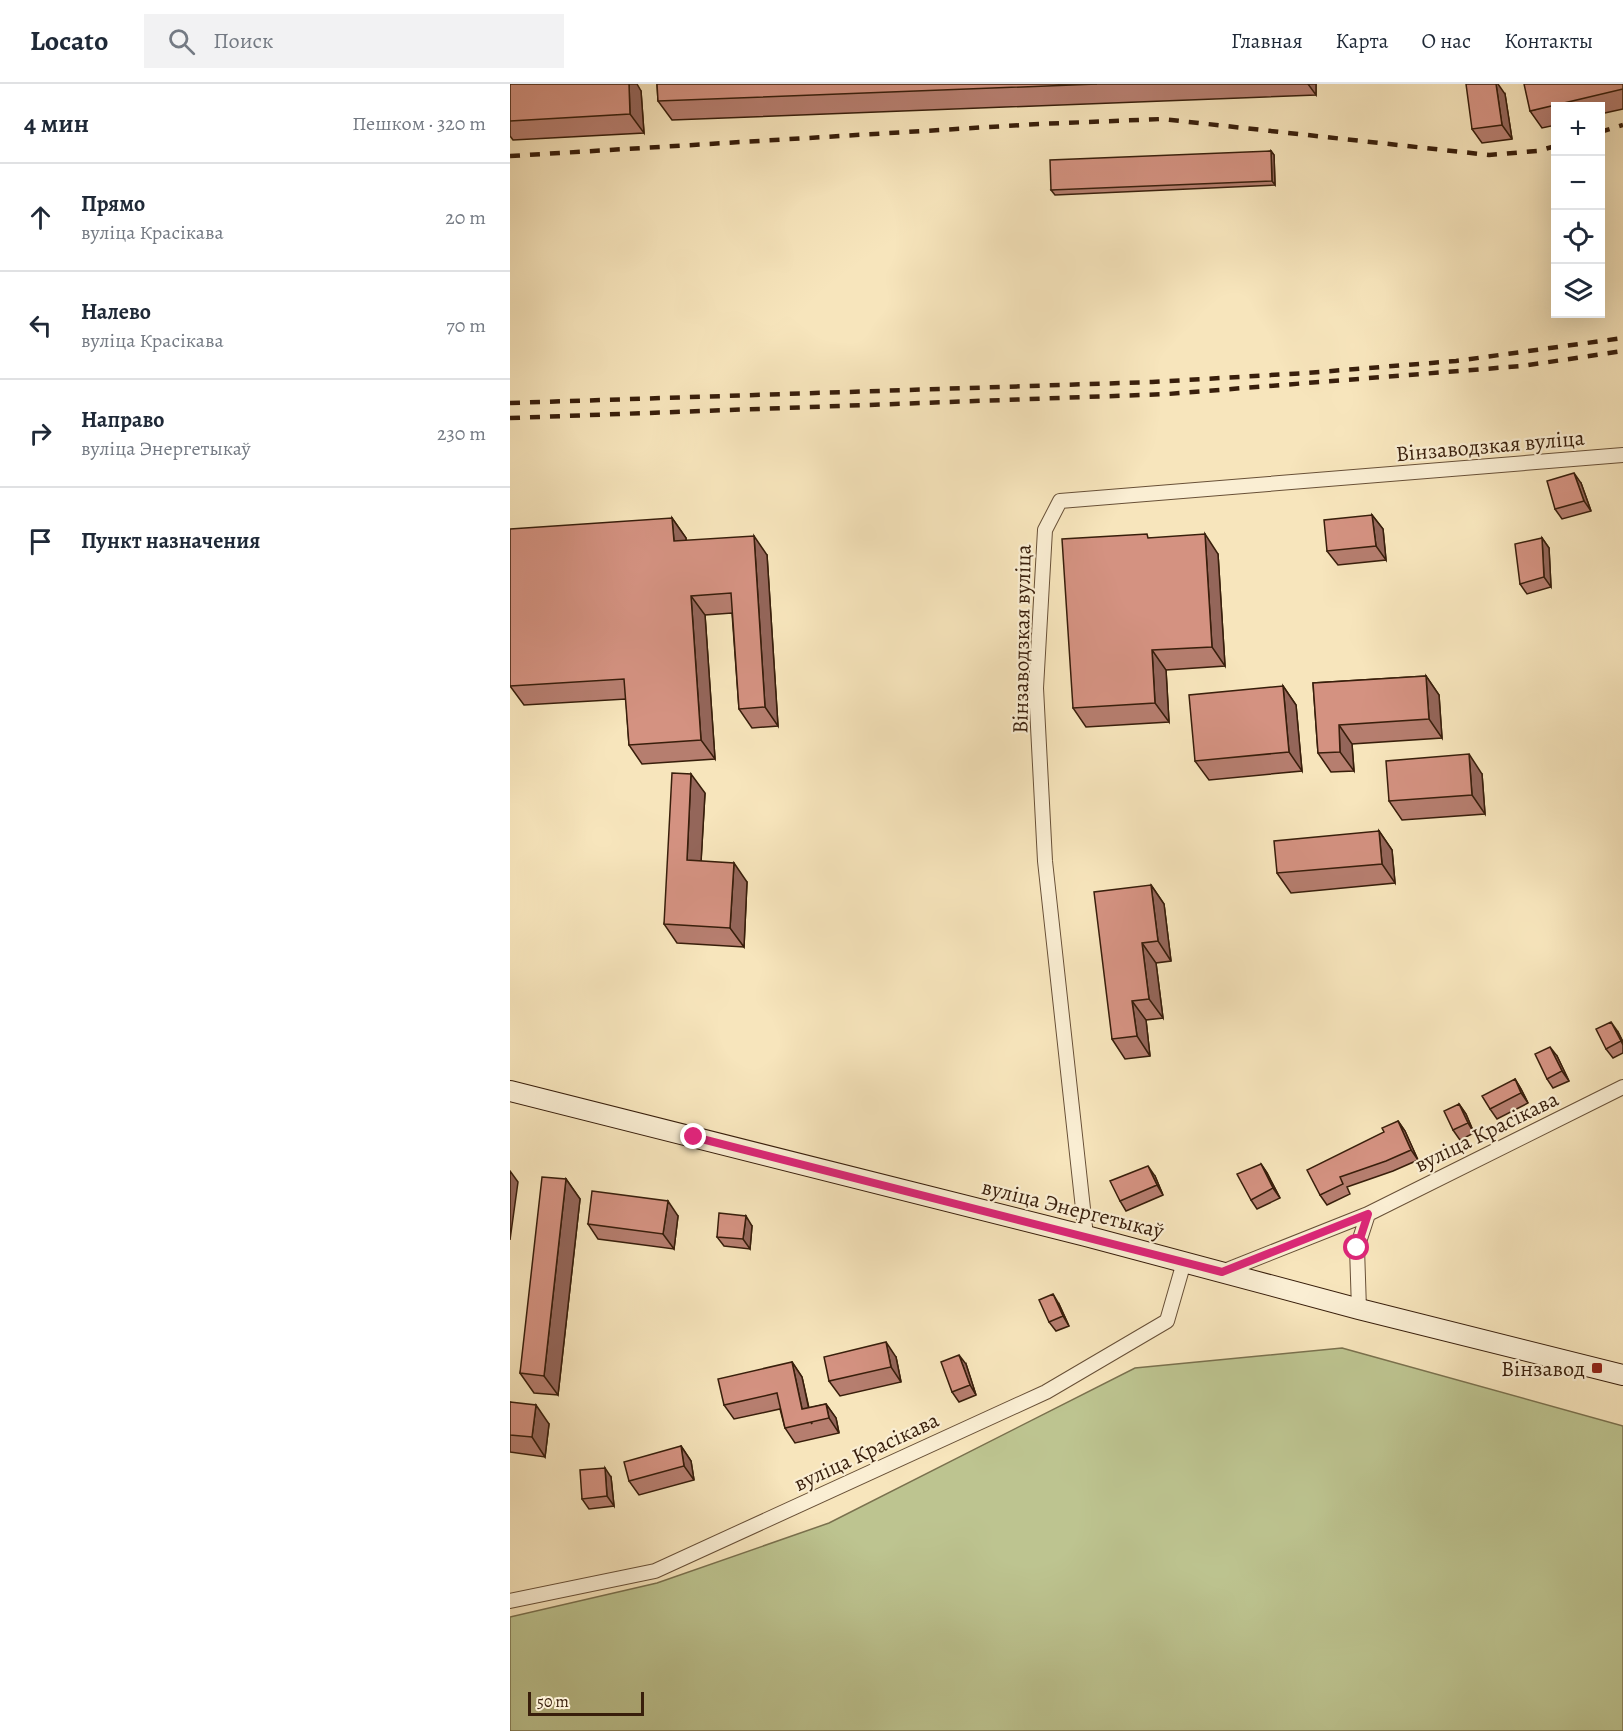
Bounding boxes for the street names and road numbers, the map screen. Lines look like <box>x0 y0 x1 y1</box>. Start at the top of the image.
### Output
street label: Вінзаводзкая вуліца <box>1394 423 1587 469</box>
street label: Вінзаводзкая вуліца <box>1005 543 1039 734</box>
street label: вуліца Красікава <box>1409 1084 1564 1180</box>
street label: вуліца Энергетыкаў <box>979 1172 1168 1246</box>
street label: вуліца Красікава <box>789 1405 945 1499</box>

